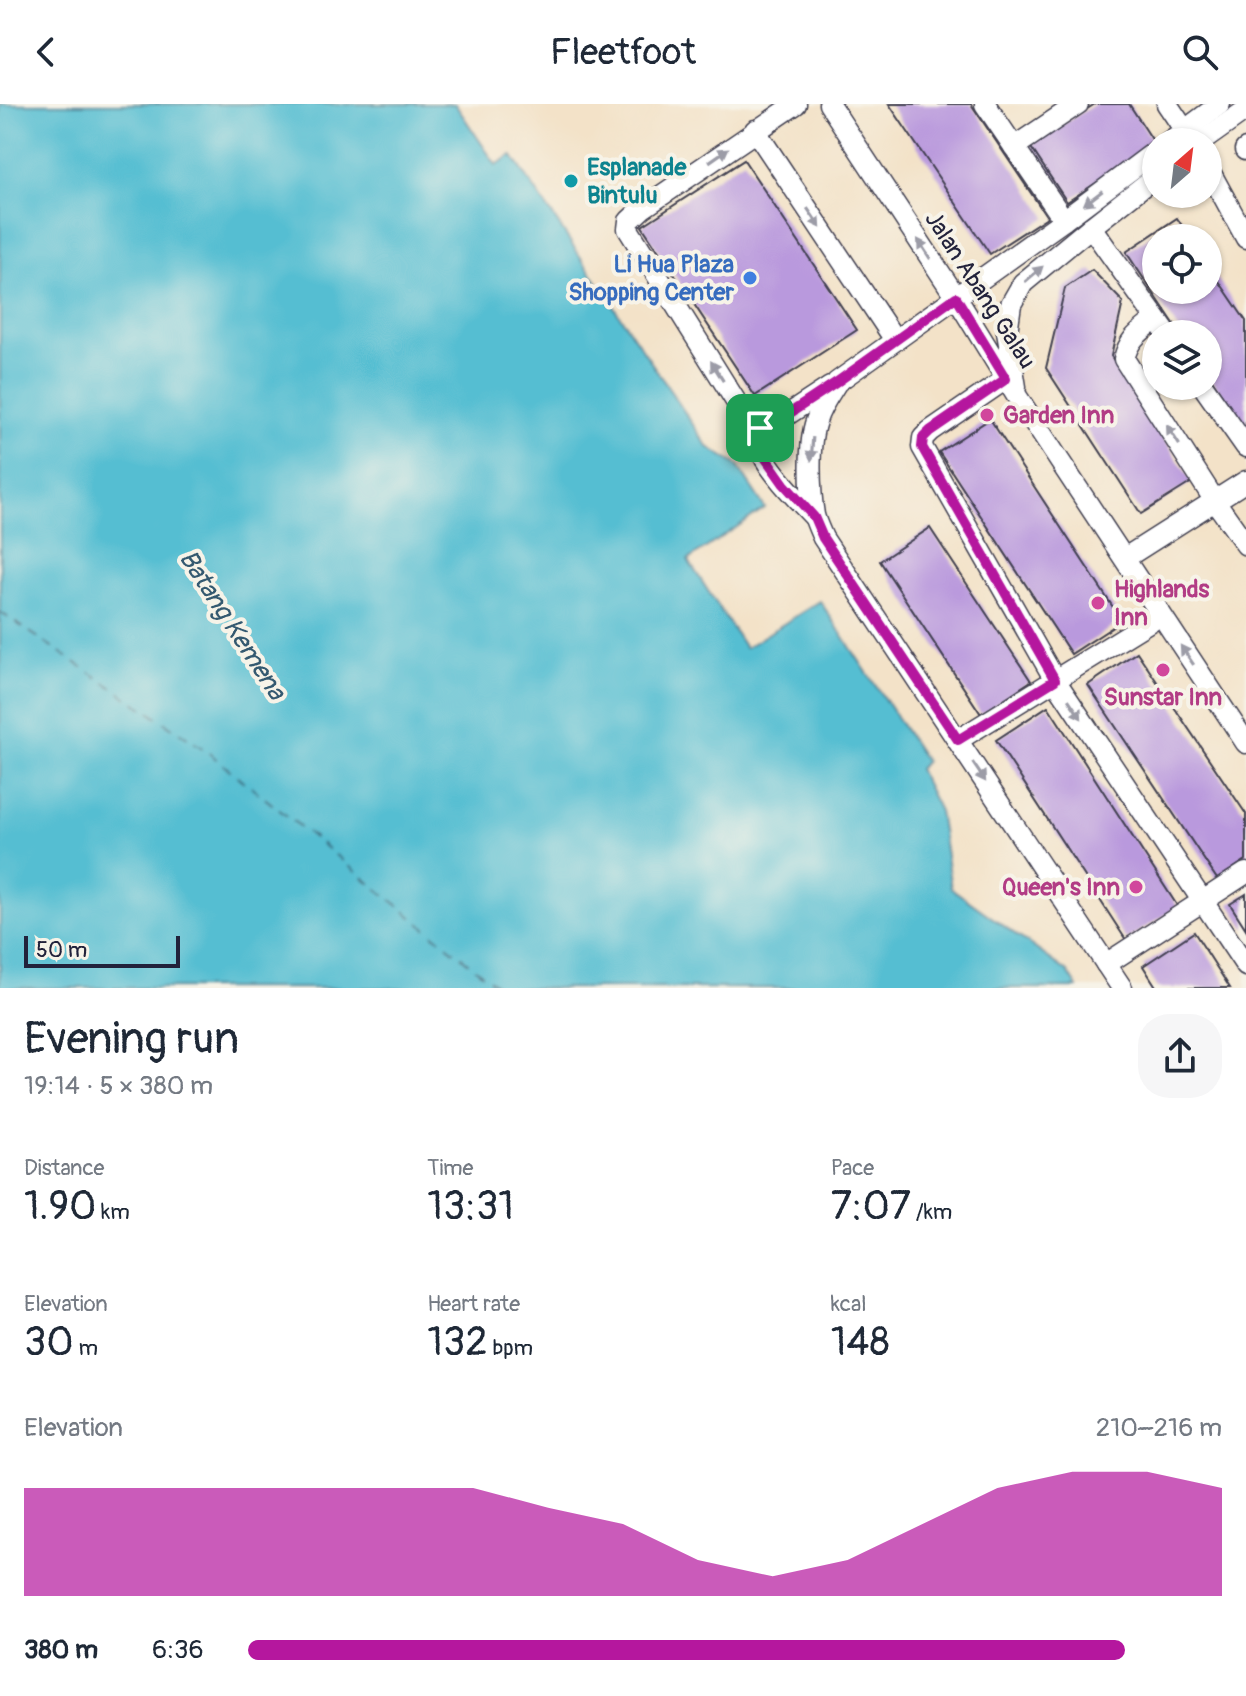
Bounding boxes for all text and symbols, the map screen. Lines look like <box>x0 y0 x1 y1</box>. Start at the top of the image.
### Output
icon: back <box>24 30 68 74</box>
text: Fleetfoot <box>550 30 696 75</box>
icon: search <box>1178 30 1222 74</box>
north arrow <box>1142 128 1222 208</box>
map controls <box>1142 128 1222 400</box>
one-way arrow <box>709 148 730 163</box>
place label: Esplanade Bintulu <box>587 153 687 210</box>
marker: Esplanade Bintulu <box>562 172 580 190</box>
one-way arrow <box>1083 190 1104 205</box>
street label: Jalan Abang Galau <box>918 206 1042 374</box>
one-way arrow <box>806 208 821 229</box>
button: locate <box>1142 224 1222 304</box>
one-way arrow <box>917 238 931 260</box>
place label: Li Hua Plaza Shopping Center <box>568 250 734 307</box>
one-way arrow <box>1023 266 1043 283</box>
marker: Li Hua Plaza Shopping Center <box>741 269 759 287</box>
button: layers <box>1142 320 1222 400</box>
one-way arrow <box>710 360 724 382</box>
pin <box>726 394 794 462</box>
place label: Garden Inn <box>1003 401 1114 430</box>
icon: arrive <box>738 406 782 450</box>
marker: Garden Inn <box>978 406 996 424</box>
one-way arrow <box>1165 425 1180 446</box>
one-way arrow <box>805 436 818 461</box>
water label: Batang Kemena <box>172 544 293 707</box>
place label: Highlands Inn <box>1114 575 1210 632</box>
marker: Highlands Inn <box>1089 594 1107 612</box>
one-way arrow <box>1180 644 1195 666</box>
marker: Sunstar Inn <box>1154 661 1172 679</box>
place label: Sunstar Inn <box>1104 683 1222 712</box>
one-way arrow <box>1067 698 1082 719</box>
one-way arrow <box>971 761 986 782</box>
place label: Queen's Inn <box>1002 873 1120 902</box>
marker: Queen's Inn <box>1127 878 1145 896</box>
scale bar <box>24 932 180 968</box>
text: 50 m <box>36 936 87 964</box>
text: Evening run <box>24 1012 239 1067</box>
button: share <box>1138 1014 1222 1098</box>
text: 19:14 · 5 × 380 m <box>24 1070 213 1102</box>
text: Distance <box>24 1154 104 1182</box>
text: Time <box>427 1154 473 1182</box>
text: Pace <box>831 1154 874 1182</box>
text: 1.90 <box>24 1182 96 1231</box>
text: 13:31 <box>427 1182 514 1231</box>
text: 7:07 <box>831 1182 911 1231</box>
text: km <box>96 1198 130 1226</box>
text: /km <box>911 1198 952 1226</box>
text: Elevation <box>24 1290 108 1318</box>
text: Heart rate <box>427 1290 520 1318</box>
text: kcal <box>831 1290 866 1318</box>
text: 30 <box>24 1318 74 1367</box>
text: 132 <box>427 1318 488 1367</box>
text: 148 <box>831 1318 890 1367</box>
text: m <box>74 1334 98 1362</box>
text: bpm <box>488 1334 533 1362</box>
text: Elevation <box>24 1412 123 1444</box>
text: 210–216 m <box>1096 1412 1222 1444</box>
text: 380 m <box>24 1634 98 1666</box>
text: 6:36 <box>152 1634 204 1666</box>

